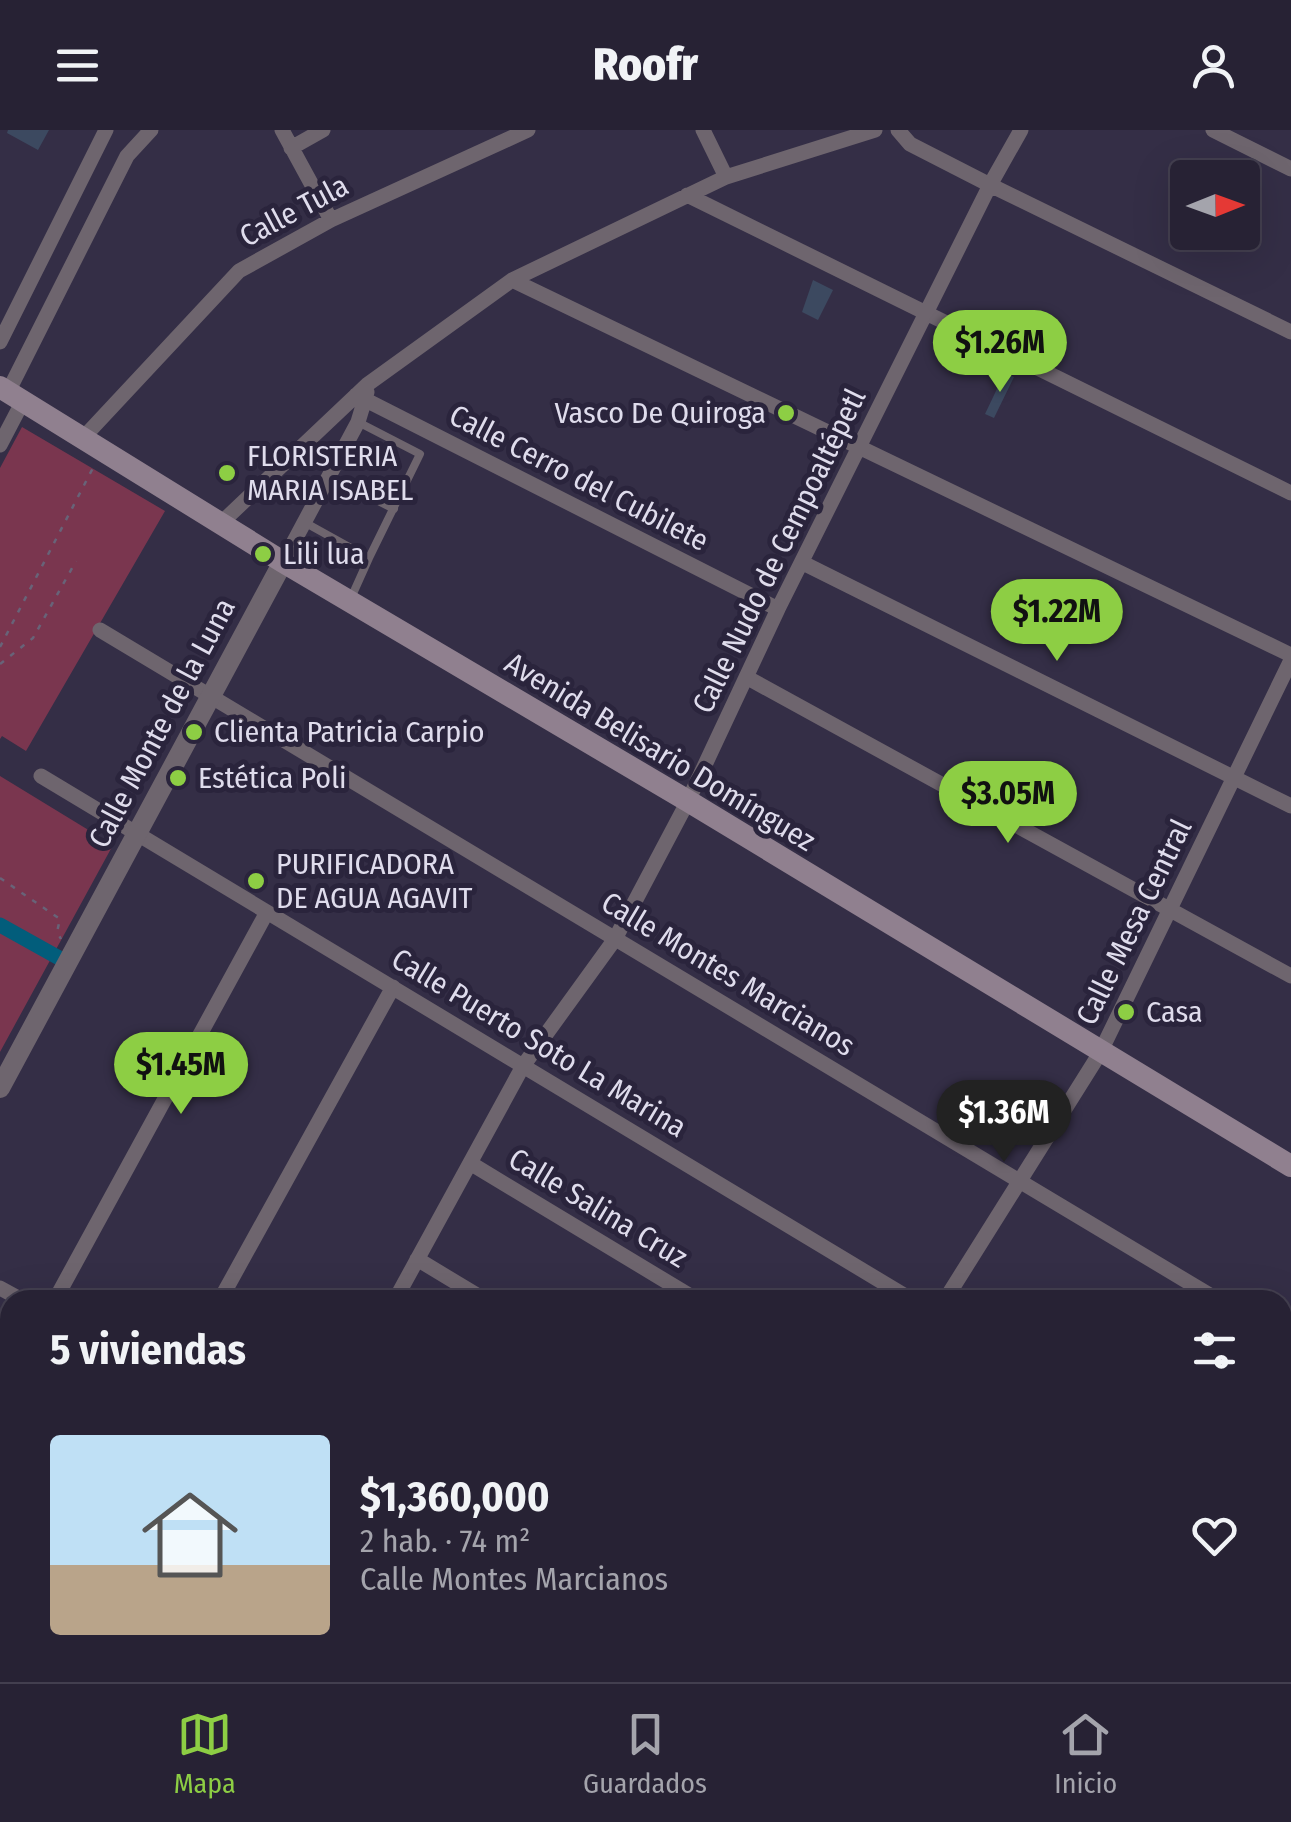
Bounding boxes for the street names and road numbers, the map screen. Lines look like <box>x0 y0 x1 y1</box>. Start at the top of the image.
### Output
street label: Calle Tula <box>234 167 354 255</box>
street label: Calle Nudo de Cempoaltépetl <box>685 383 873 719</box>
street label: Calle Cerro del Cubilete <box>443 397 715 559</box>
street label: Calle Monte de la Luna <box>81 592 243 854</box>
street label: Avenida Belisario Domínguez <box>498 645 822 859</box>
street label: Calle Mesa Central <box>1069 813 1199 1031</box>
street label: Calle Montes Marcianos <box>595 884 861 1064</box>
street label: Calle Puerto Soto La Marina <box>385 941 693 1145</box>
street label: Calle Salina Cruz <box>502 1141 694 1276</box>

